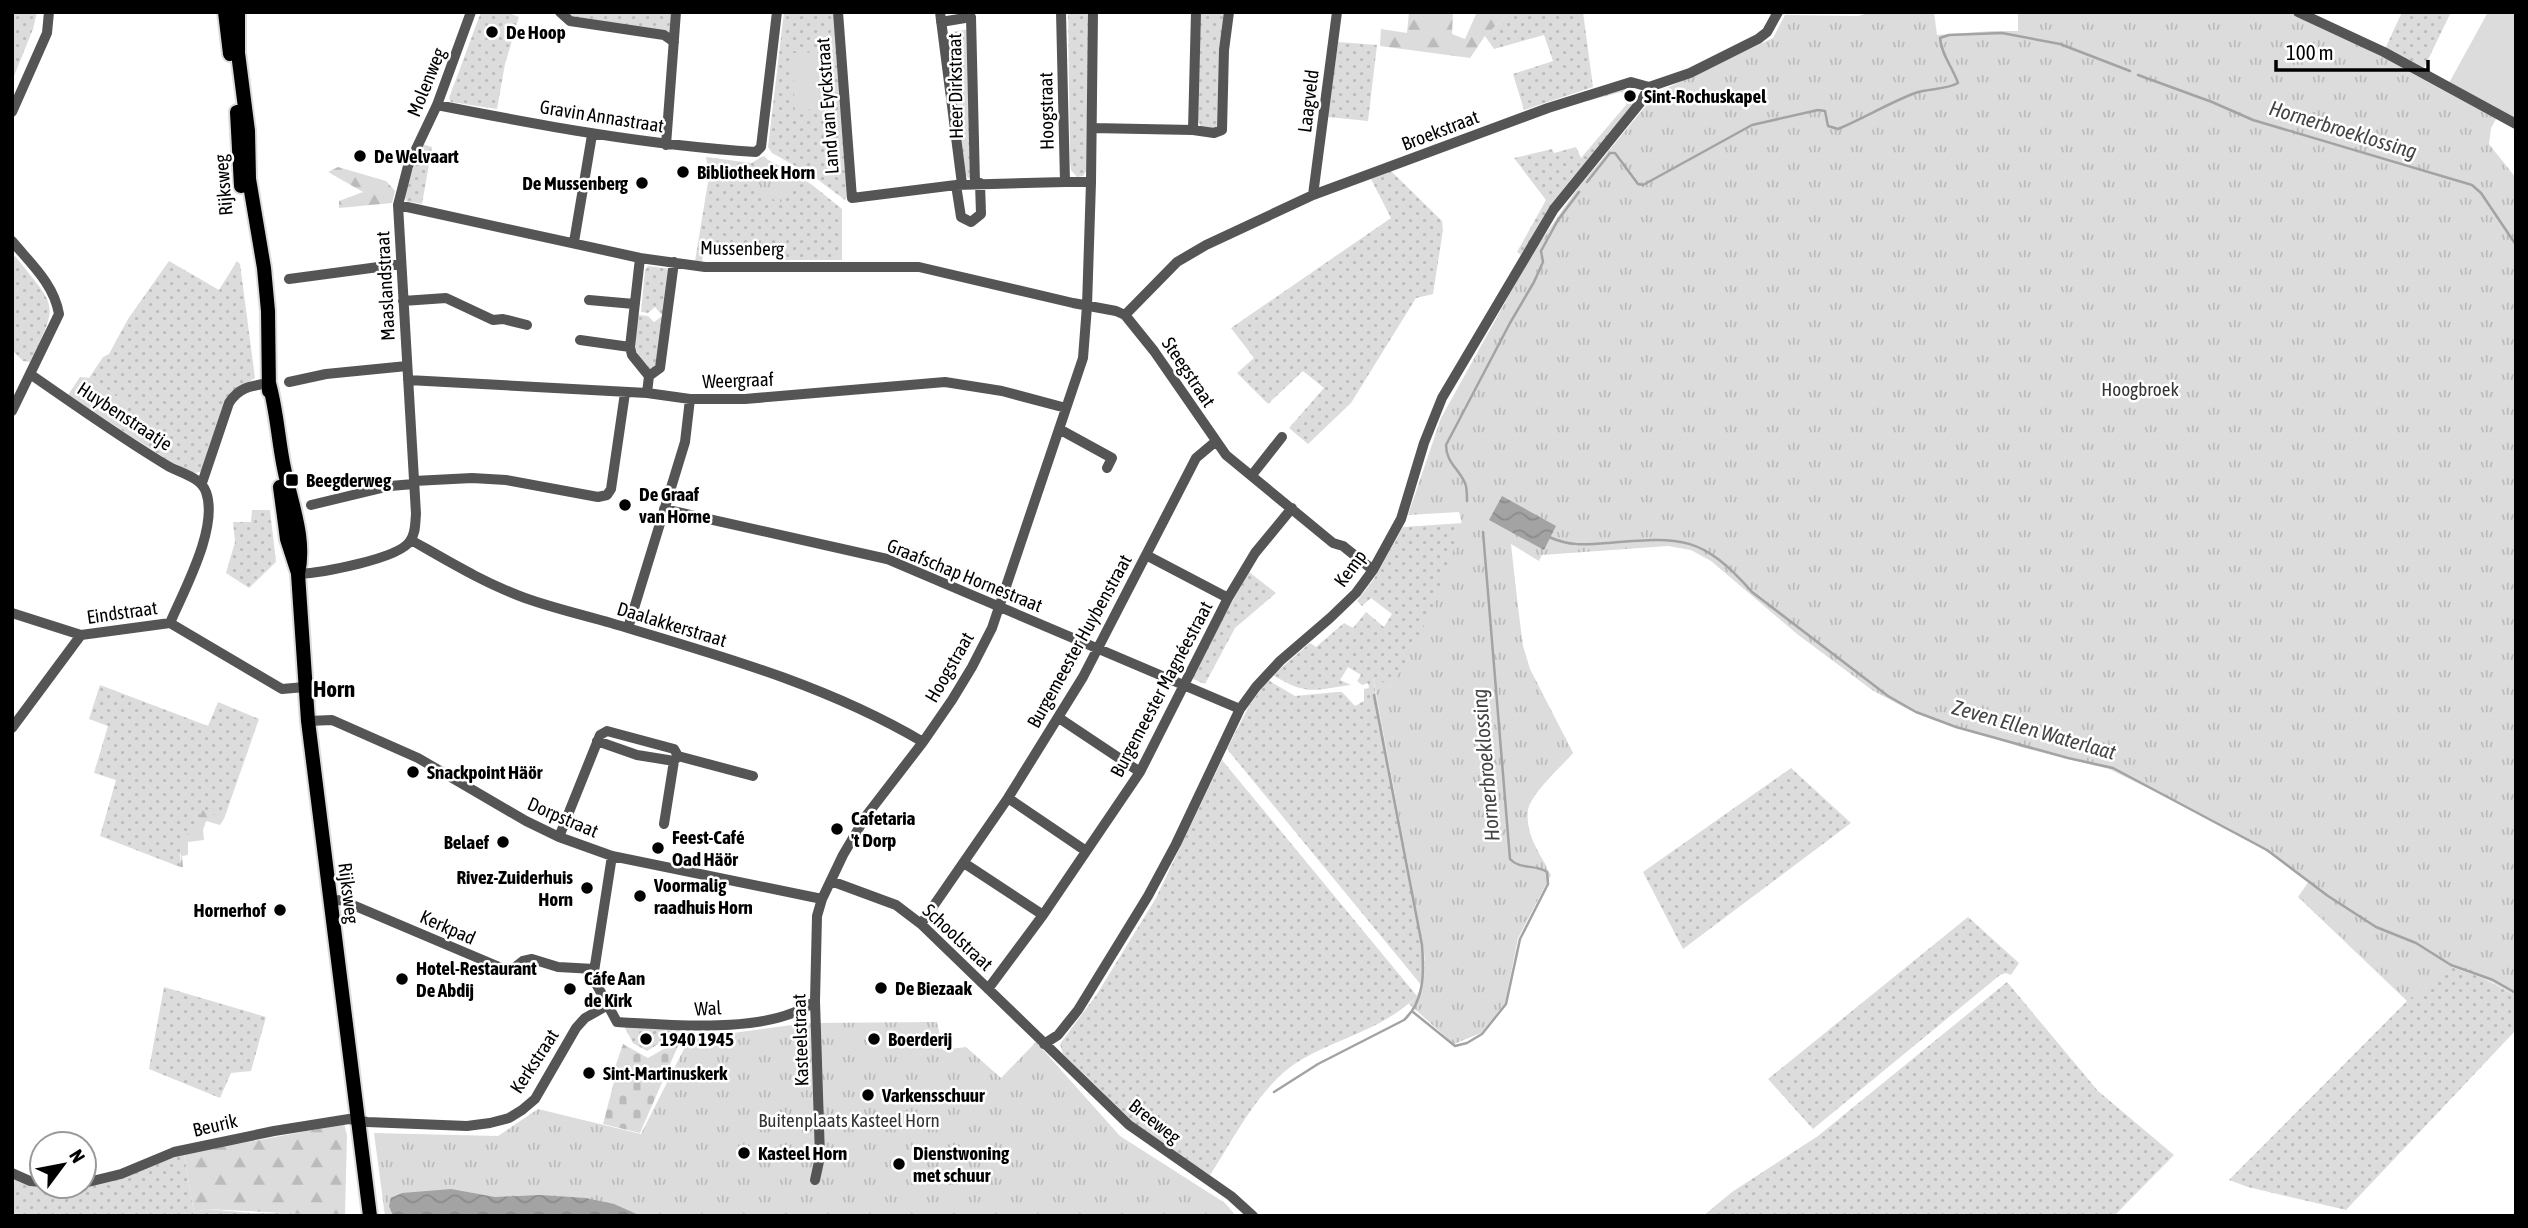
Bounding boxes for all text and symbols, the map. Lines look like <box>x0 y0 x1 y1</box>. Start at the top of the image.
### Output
place label: De Hoop <box>506 21 566 43</box>
marker: De Hoop <box>484 24 500 40</box>
scale bar <box>2276 28 2428 72</box>
street label: Heer Dirkstraat <box>943 33 967 139</box>
street label: Land van Eyckstraat <box>811 37 843 175</box>
text: 100 m <box>2286 40 2334 64</box>
street label: Molenweg <box>402 44 450 120</box>
street label: Laagveld <box>1293 68 1323 134</box>
street label: Hoogstraat <box>1034 72 1058 150</box>
place label: Sint-Rochuskapel <box>1644 85 1767 107</box>
marker: Sint-Rochuskapel <box>1622 88 1638 104</box>
street label: Gravin Annastraat <box>538 95 666 137</box>
water label: Hornerbroeklossing <box>2267 95 2420 163</box>
street label: Broekstraat <box>1398 105 1482 155</box>
place label: De Welvaart <box>374 145 459 167</box>
marker: De Welvaart <box>352 148 368 164</box>
street label: Rijksweg <box>209 153 237 216</box>
place label: Bibliotheek Horn <box>697 161 815 183</box>
marker: Bibliotheek Horn <box>675 164 691 180</box>
place label: De Mussenberg <box>522 172 629 194</box>
marker: De Mussenberg <box>634 175 650 191</box>
street label: Maaslandstraat <box>371 231 399 341</box>
street label: Mussenberg <box>700 236 785 260</box>
street label: Steegstraat <box>1158 333 1220 411</box>
street label: Weergraaf <box>702 368 774 392</box>
street label: Huybenstraatje <box>74 377 176 455</box>
park label: Hoogbroek <box>2101 378 2179 400</box>
place label: Beegderweg <box>306 469 392 491</box>
marker: Beegderweg <box>284 472 300 488</box>
place label: De Graaf van Horne <box>639 483 711 527</box>
marker: De Graaf van Horne <box>617 497 633 513</box>
street label: Graafschap Hornestraat <box>884 534 1046 616</box>
street label: Kemp <box>1329 545 1371 591</box>
street label: Burgemeester Huybenstraat <box>1022 551 1136 731</box>
street label: Eindstraat <box>85 596 159 628</box>
street label: Daalakkerstraat <box>615 597 729 651</box>
street label: Burgemeester Magnéestraat <box>1105 597 1217 781</box>
street label: Hoogstraat <box>920 628 978 706</box>
district label: Horn <box>313 676 355 702</box>
water label: Hornerbroeklossing <box>1466 688 1504 842</box>
water label: Zeven Ellen Waterlaat <box>1950 694 2119 764</box>
place label: Snackpoint Häör <box>427 761 543 783</box>
marker: Snackpoint Häör <box>405 764 421 780</box>
street label: Dorpstraat <box>524 792 602 842</box>
place label: Cafetaria 't Dorp <box>851 807 916 851</box>
marker: Cafetaria 't Dorp <box>829 821 845 837</box>
place label: Feest-Café Oad Häör <box>672 826 745 870</box>
place label: Belaef <box>444 831 490 853</box>
marker: Belaef <box>495 834 511 850</box>
marker: Feest-Café Oad Häör <box>650 840 666 856</box>
street label: Rijksweg <box>334 861 364 926</box>
place label: Rivez-Zuiderhuis Horn <box>456 866 573 910</box>
place label: Voormalig raadhuis Horn <box>653 874 753 918</box>
marker: Rivez-Zuiderhuis Horn <box>579 880 595 896</box>
marker: Voormalig raadhuis Horn <box>632 888 648 904</box>
place label: Hornerhof <box>194 899 267 921</box>
street label: Schoolstraat <box>918 899 998 975</box>
marker: Hornerhof <box>272 902 288 918</box>
street label: Kerkpad <box>417 905 479 949</box>
place label: Hotel-Restaurant De Abdij <box>416 957 537 1001</box>
place label: Cáfe Aan de Kirk <box>584 967 645 1011</box>
marker: Hotel-Restaurant De Abdij <box>394 971 410 987</box>
place label: De Biezaak <box>895 977 972 999</box>
marker: De Biezaak <box>873 980 889 996</box>
marker: Cáfe Aan de Kirk <box>562 981 578 997</box>
street label: Kasteelstraat <box>787 993 813 1087</box>
street label: Wal <box>694 996 722 1020</box>
street label: Kerkstraat <box>505 1025 563 1097</box>
place label: 1940 1945 <box>660 1028 734 1050</box>
place label: Boerderij <box>888 1028 952 1050</box>
marker: 1940 1945 <box>638 1031 654 1047</box>
marker: Boerderij <box>866 1031 882 1047</box>
place label: Sint-Martinuskerk <box>603 1062 728 1084</box>
marker: Sint-Martinuskerk <box>581 1065 597 1081</box>
place label: Varkensschuur <box>881 1084 985 1106</box>
marker: Varkensschuur <box>860 1087 876 1103</box>
street label: Breeweg <box>1125 1094 1186 1149</box>
street label: Beurik <box>191 1109 240 1141</box>
park label: Buitenplaats Kasteel Horn <box>758 1109 940 1131</box>
north arrow <box>28 1130 98 1200</box>
place label: Kasteel Horn <box>758 1142 847 1164</box>
place label: Dienstwoning met schuur <box>913 1142 1010 1186</box>
text: N <box>65 1145 90 1167</box>
marker: Kasteel Horn <box>736 1145 752 1161</box>
marker: Dienstwoning met schuur <box>891 1156 907 1172</box>

